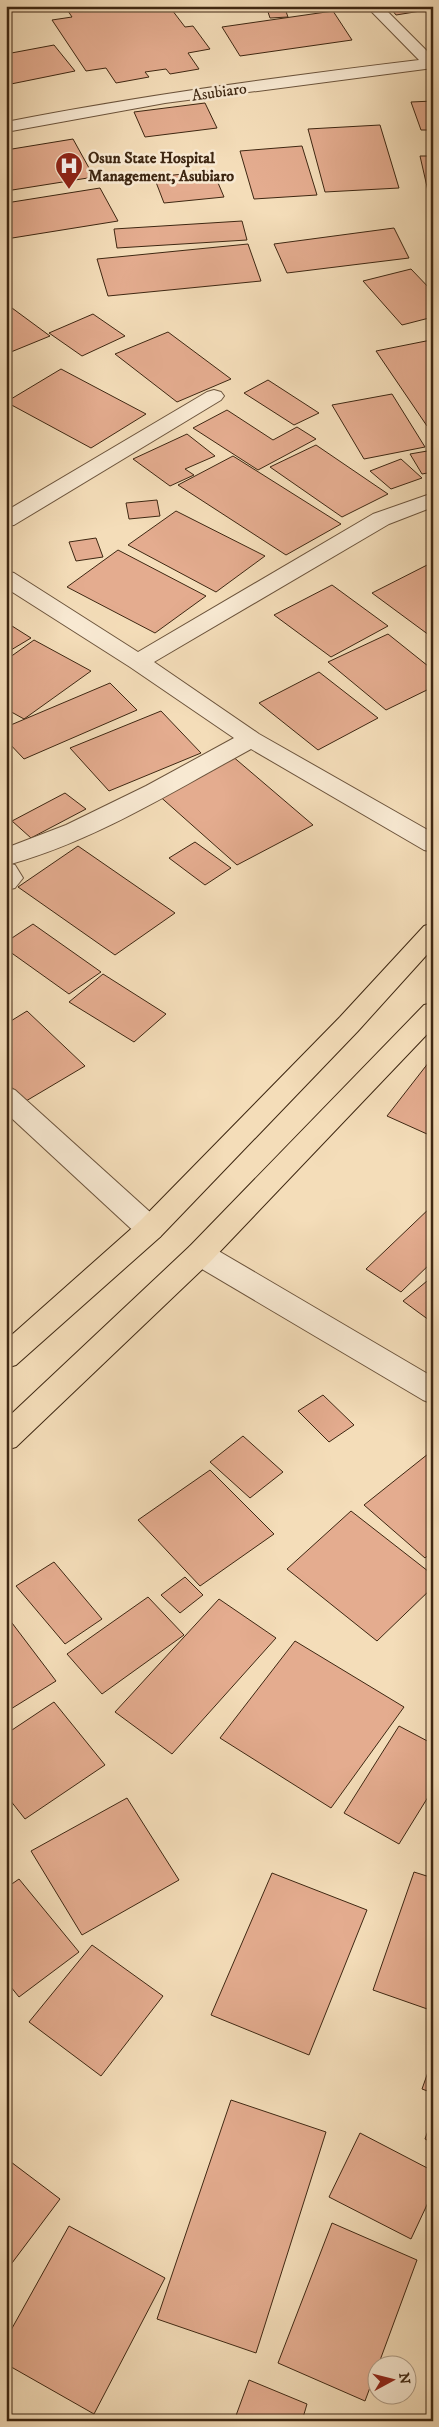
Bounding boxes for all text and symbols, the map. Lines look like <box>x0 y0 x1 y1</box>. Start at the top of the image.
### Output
street label: Asubiaro <box>190 78 248 106</box>
place label: Osun State Hospital Management, Asubiaro <box>88 148 234 186</box>
hospital icon: Osun State Hospital Management, Asubiaro <box>54 151 84 190</box>
north arrow <box>366 2354 416 2404</box>
text: N <box>394 2372 414 2386</box>

